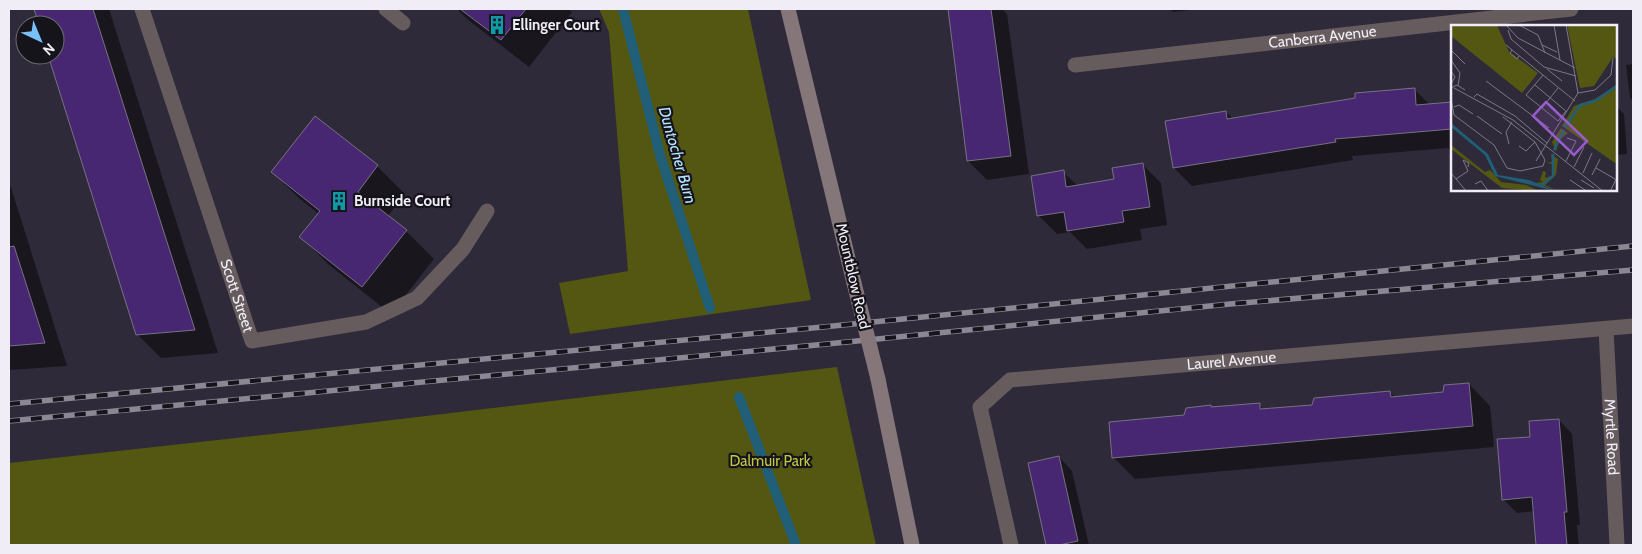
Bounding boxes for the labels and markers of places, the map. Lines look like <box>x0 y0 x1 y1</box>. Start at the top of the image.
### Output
building icon: Ellinger Court <box>486 14 508 36</box>
place label: Ellinger Court <box>512 16 600 34</box>
building icon: Burnside Court <box>328 190 350 212</box>
place label: Burnside Court <box>354 192 450 210</box>

